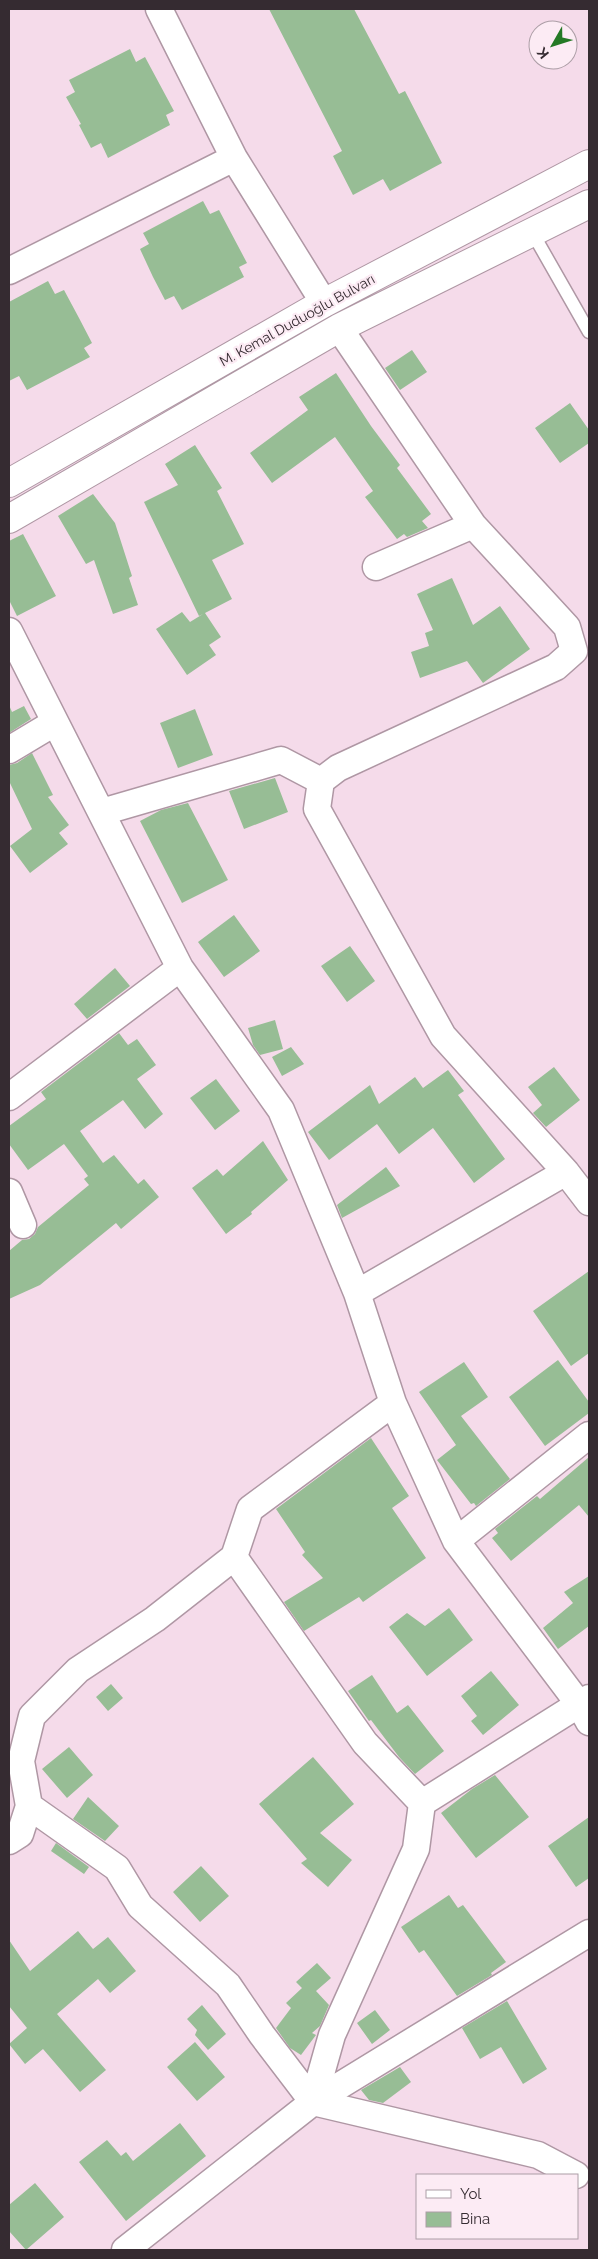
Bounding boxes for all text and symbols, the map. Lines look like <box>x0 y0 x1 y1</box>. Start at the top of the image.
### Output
north arrow <box>528 20 578 70</box>
text: K <box>533 44 552 62</box>
street label: M. Kemal Duduoğlu Bulvarı <box>217 271 377 369</box>
legend <box>416 2174 578 2239</box>
text: Yol <box>460 2185 482 2203</box>
text: Bina <box>460 2210 490 2228</box>

